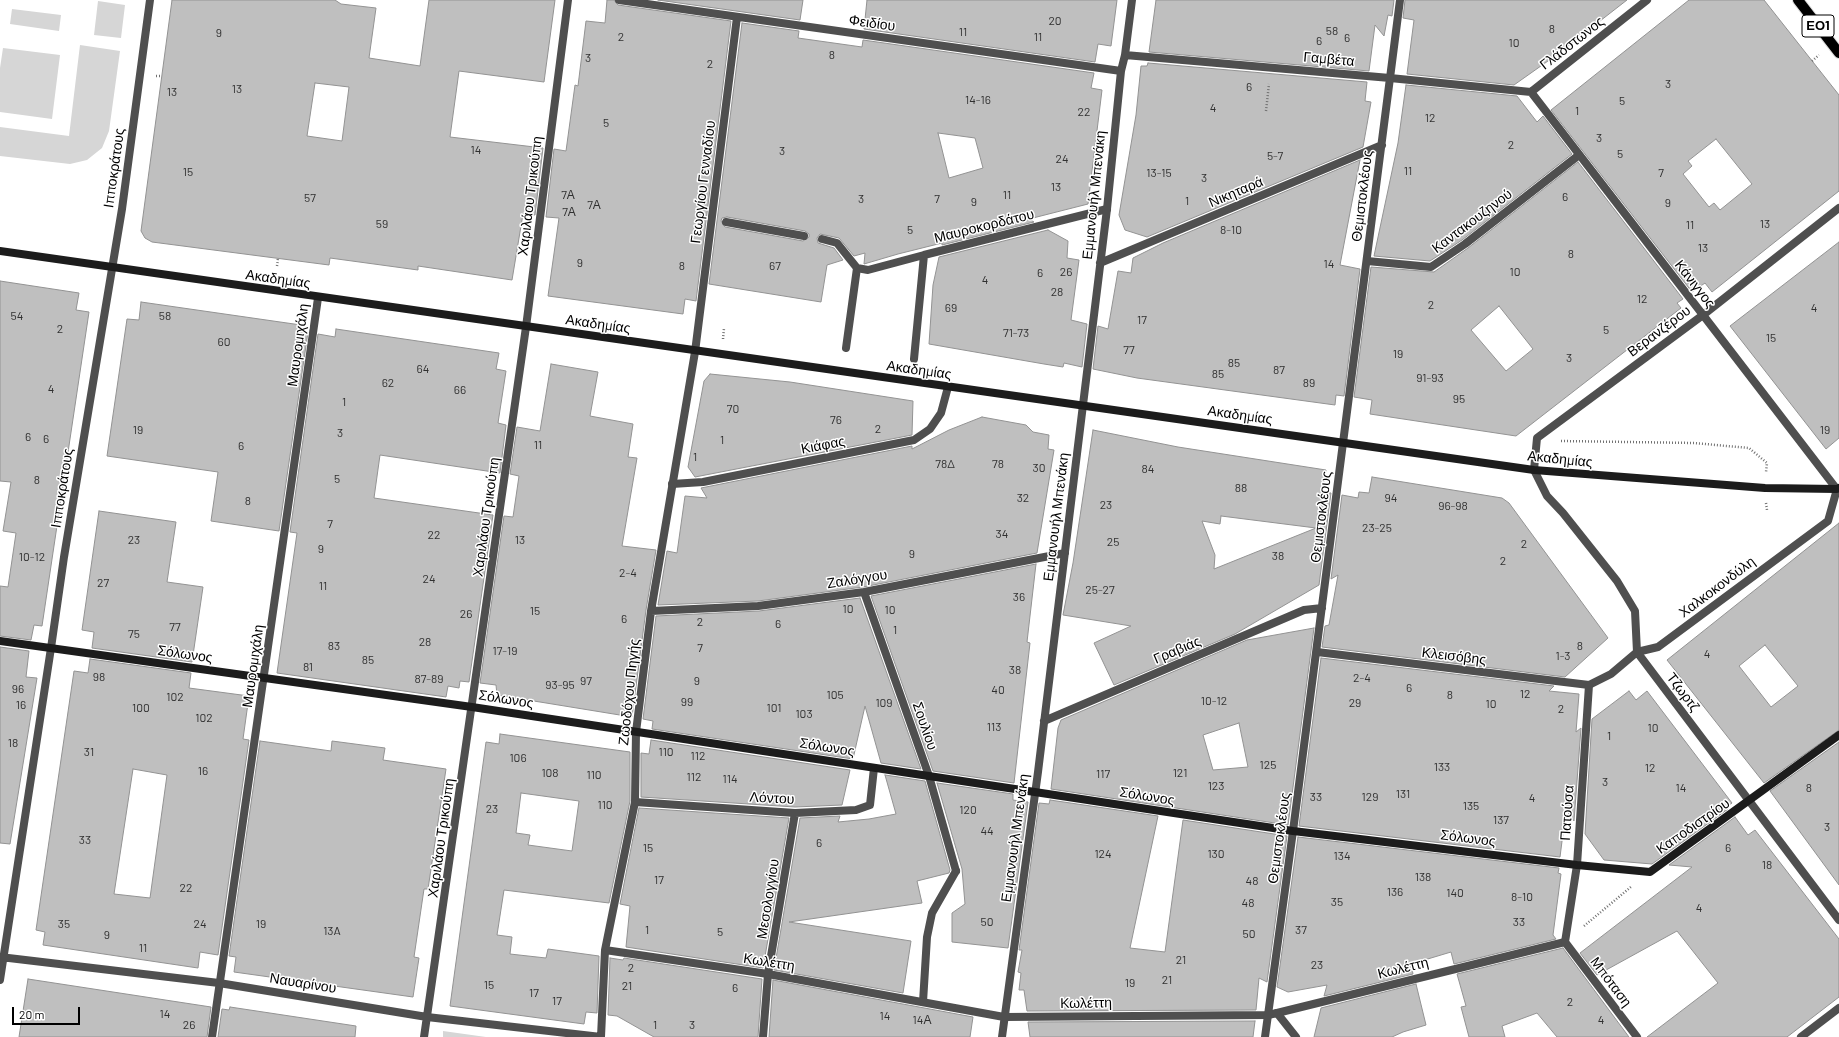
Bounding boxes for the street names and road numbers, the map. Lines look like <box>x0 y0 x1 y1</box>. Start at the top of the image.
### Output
street label: Φειδίου <box>848 11 896 35</box>
street label: Γλάδστωνος <box>1537 13 1607 73</box>
road number: ΕΟ1 <box>1802 15 1834 37</box>
street label: Γαμβέτα <box>1303 48 1355 70</box>
street label: Γεωργίου Γενναδίου <box>687 120 719 244</box>
street label: Ιπποκράτους <box>100 127 128 209</box>
street label: Εμμανουήλ Μπενάκη <box>1079 130 1109 260</box>
street label: Χαριλάου Τρικούπη <box>514 135 546 257</box>
street label: Θεμιστοκλέους <box>1348 149 1376 243</box>
street label: Νικηταρά <box>1206 173 1266 211</box>
street label: Καντακουζηνού <box>1429 185 1515 257</box>
street label: Μαυροκορδάτου <box>932 205 1036 247</box>
street label: Κάνιγγος <box>1671 257 1719 311</box>
street label: Ακαδημίας <box>244 266 312 292</box>
street label: Μαυρομιχάλη <box>284 302 312 388</box>
street label: Βερανζέρου <box>1624 302 1694 360</box>
street label: Ακαδημίας <box>564 311 632 337</box>
street label: Ακαδημίας <box>885 357 953 383</box>
street label: Ακαδημίας <box>1206 402 1274 428</box>
street label: Κιάφας <box>800 433 846 457</box>
street label: Ιπποκράτους <box>47 447 77 529</box>
street label: Ακαδημίας <box>1527 447 1593 471</box>
street label: Εμμανουήλ Μπενάκη <box>1040 452 1072 582</box>
street label: Χαριλάου Τρικούπη <box>469 456 503 578</box>
street label: Θεμιστοκλέους <box>1307 470 1335 564</box>
street label: Χαλκοκονδύλη <box>1676 553 1758 621</box>
street label: Ζαλόγγου <box>826 566 888 592</box>
street label: Μαυρομιχάλη <box>239 623 267 709</box>
street label: Γραβιάς <box>1151 633 1203 667</box>
street label: Ζωοδόχου Πηγής <box>615 638 643 746</box>
street label: Σόλωνος <box>156 642 214 666</box>
street label: Κλεισόβης <box>1421 644 1487 668</box>
street label: Τζωρτζ <box>1663 669 1703 715</box>
street label: Σόλωνος <box>477 686 535 712</box>
street label: Σουλίου <box>909 700 941 752</box>
street label: Σόλωνος <box>798 734 856 760</box>
street label: Εμμανουήλ Μπενάκη <box>998 773 1032 903</box>
street label: Χαριλάου Τρικούπη <box>424 777 458 899</box>
street label: Σόλωνος <box>1118 783 1176 809</box>
street label: Πατούσα <box>1557 785 1577 841</box>
street label: Λόντου <box>749 788 795 808</box>
street label: Θεμιστοκλέους <box>1264 791 1294 885</box>
street label: Καποδιστρίου <box>1653 795 1733 857</box>
street label: Σόλωνος <box>1439 826 1497 850</box>
street label: Μεσολογγίου <box>753 858 783 940</box>
street label: Κωλέττη <box>742 950 796 974</box>
street label: Κωλέττη <box>1376 954 1430 982</box>
street label: Μπόταση <box>1587 954 1635 1010</box>
street label: Ναυαρίνου <box>268 969 338 997</box>
street label: Κωλέττη <box>1060 994 1112 1012</box>

